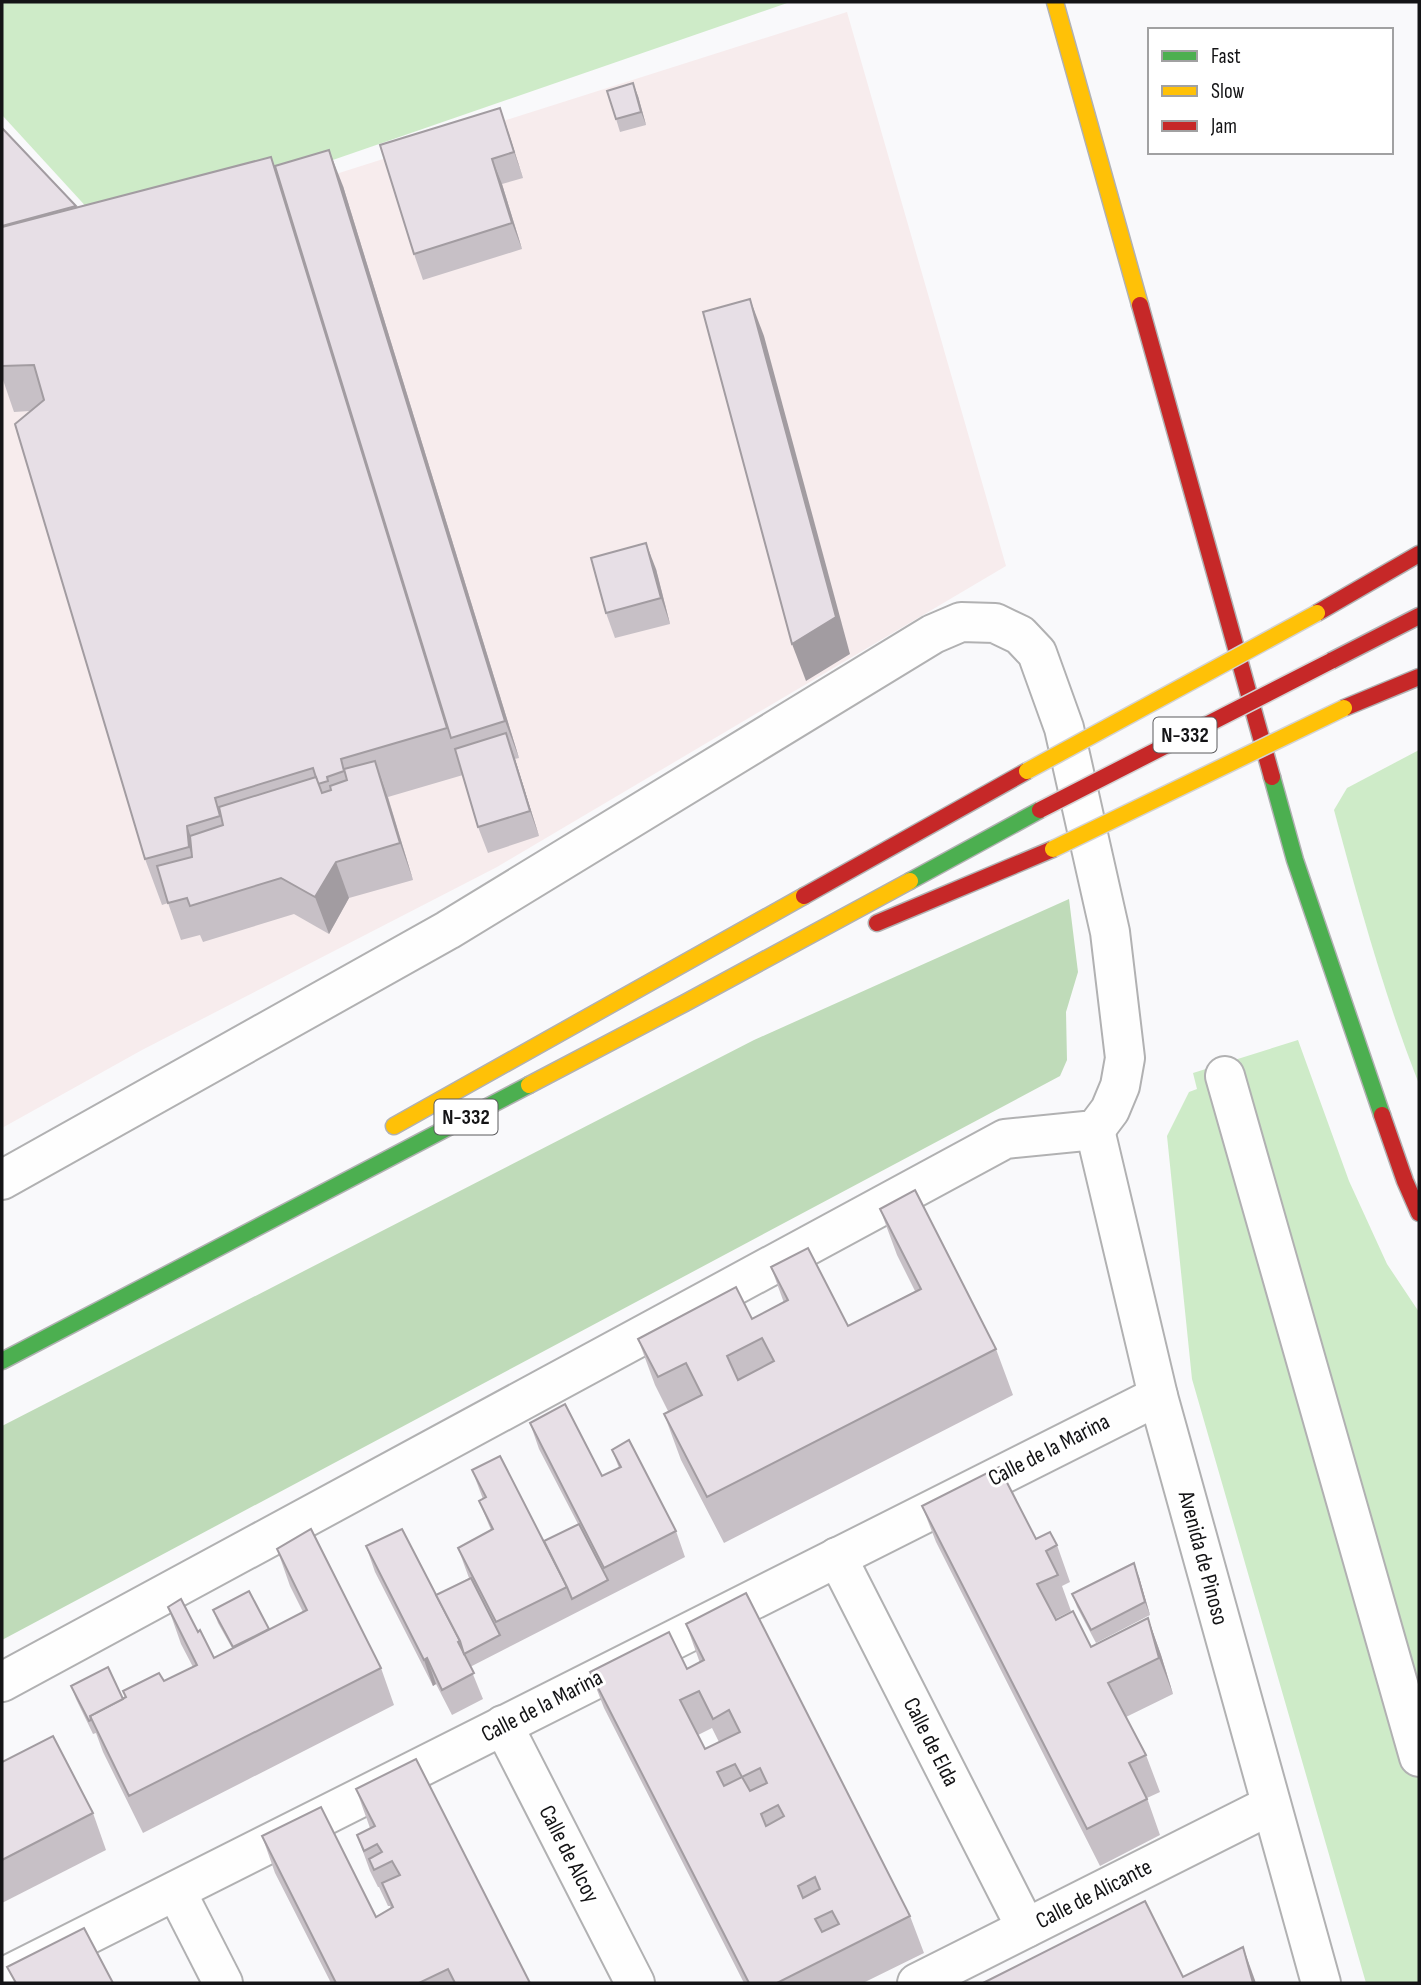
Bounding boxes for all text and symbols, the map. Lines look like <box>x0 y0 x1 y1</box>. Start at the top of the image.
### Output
legend <box>1148 28 1393 154</box>
text: Fast <box>1211 44 1241 69</box>
text: Slow <box>1211 79 1245 104</box>
text: Jam <box>1210 114 1237 139</box>
road number: N-332 <box>1154 718 1216 752</box>
road number: N-332 <box>434 1100 498 1134</box>
street label: Calle de la Marina <box>984 1407 1114 1493</box>
street label: Avenida de Pinoso <box>1171 1487 1234 1628</box>
street label: Calle de la Marina <box>477 1663 607 1749</box>
street label: Calle de Elda <box>897 1693 965 1791</box>
street label: Calle de Alcoy <box>533 1801 605 1907</box>
street label: Calle de Alicante <box>1031 1853 1157 1935</box>

